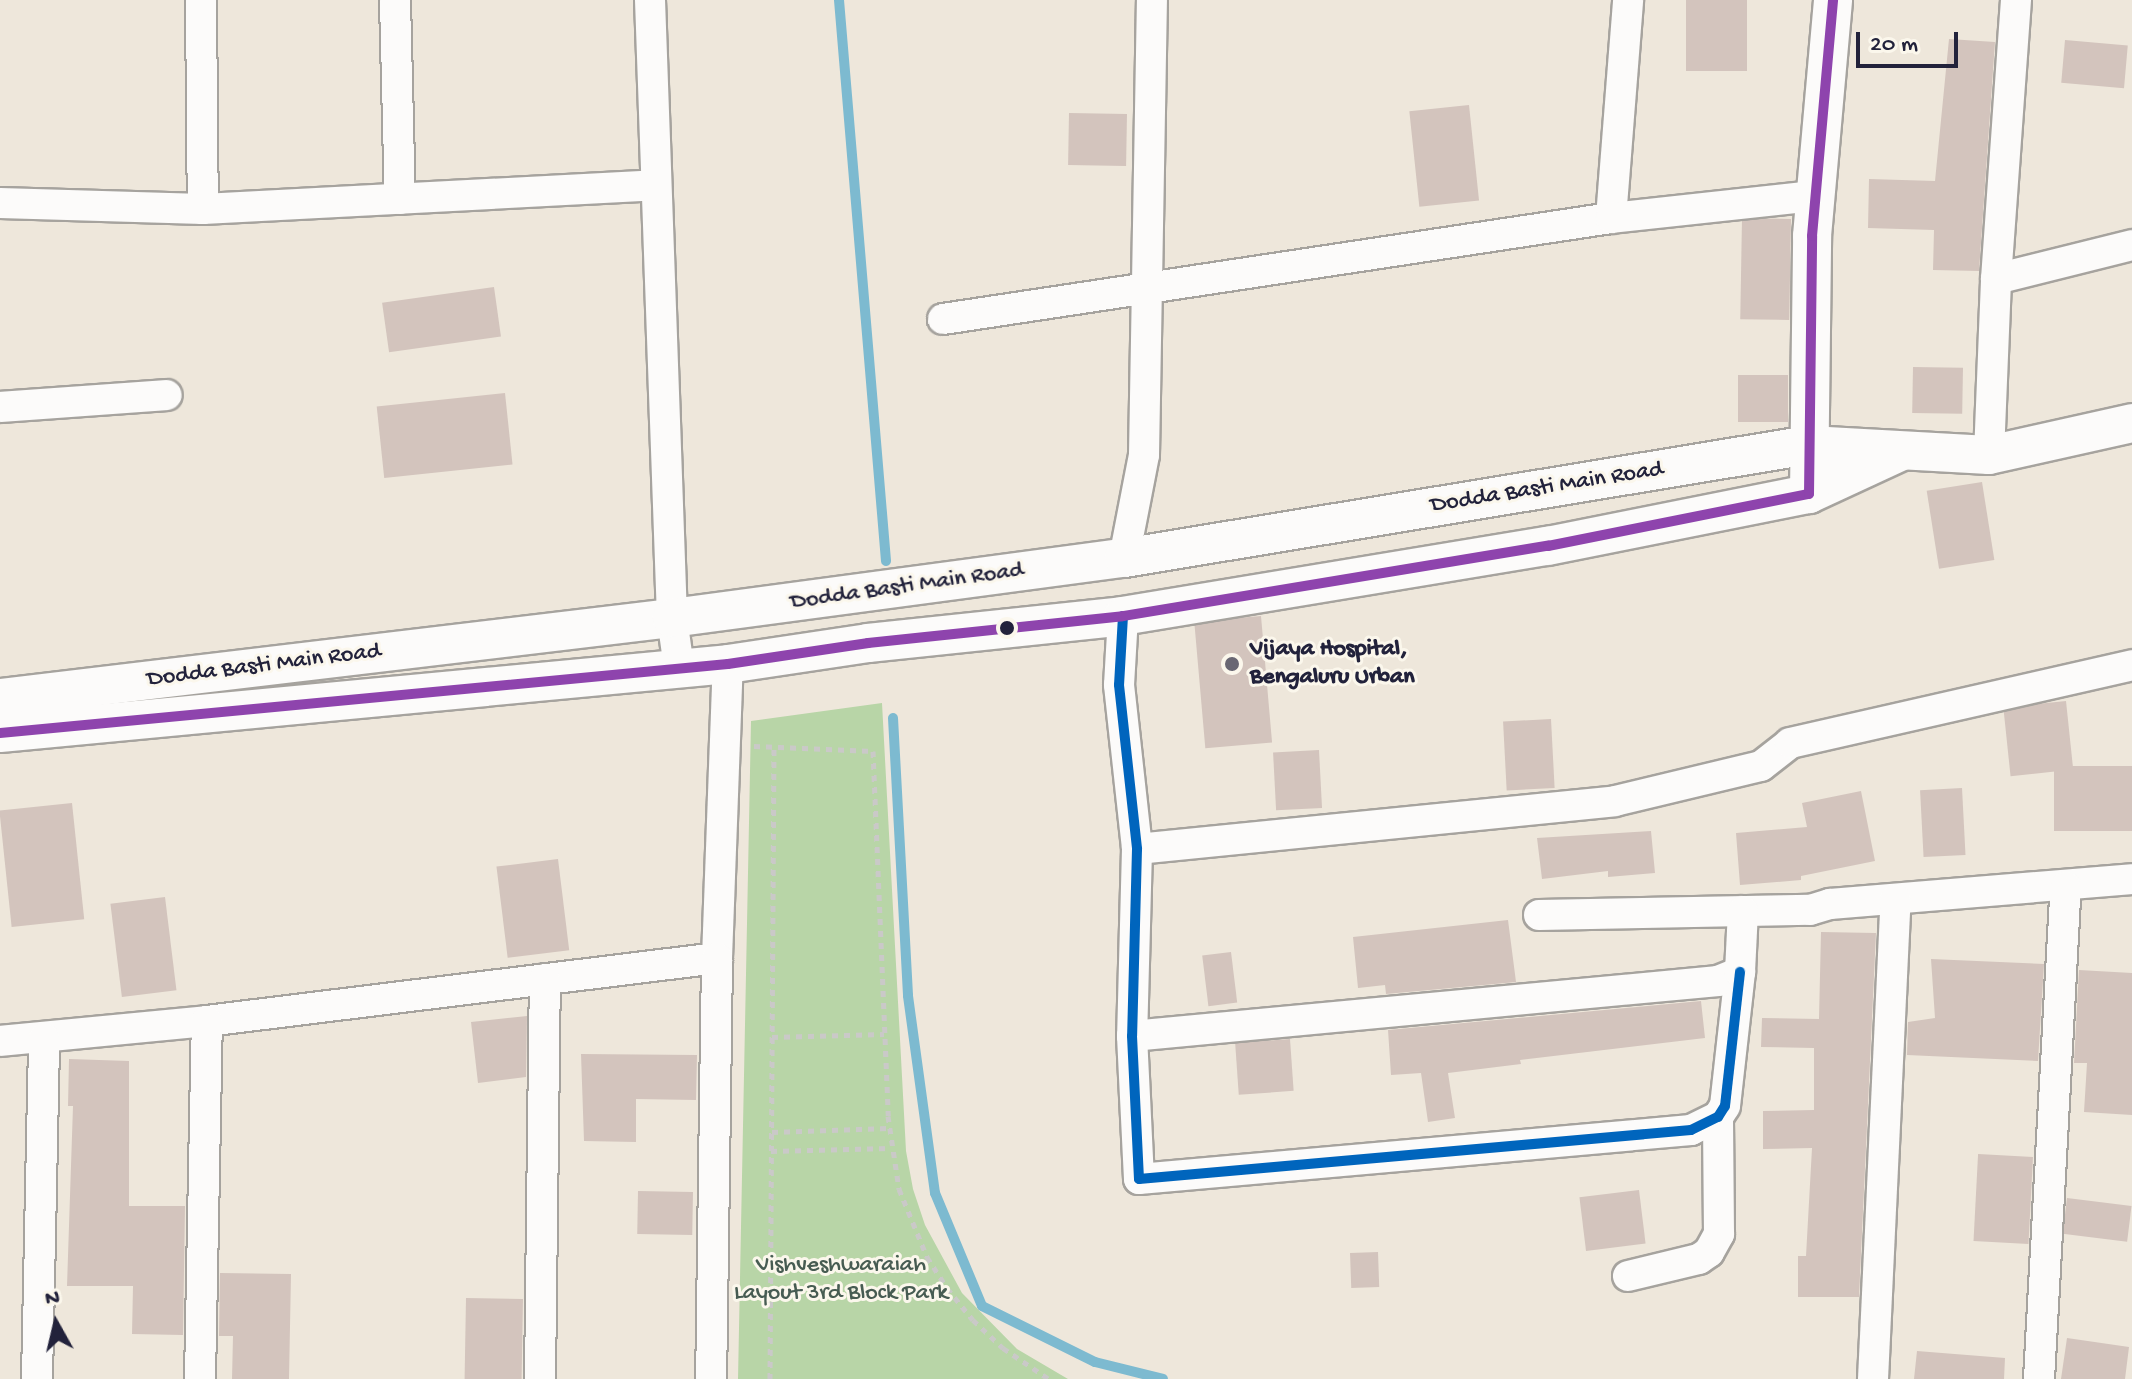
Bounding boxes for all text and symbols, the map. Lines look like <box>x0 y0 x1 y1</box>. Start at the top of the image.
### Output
scale bar <box>1860 16 1962 66</box>
text: 20 m <box>1870 31 1918 60</box>
street label: Dodda Basti Main Road <box>1429 455 1665 521</box>
street label: Dodda Basti Main Road <box>789 556 1025 618</box>
unlabelled marker <box>999 620 1015 636</box>
place label: Vijaya Hospital, Bengaluru Urban <box>1250 636 1415 692</box>
street label: Dodda Basti Main Road <box>146 637 382 695</box>
marker: Vijaya Hospital, Bengaluru Urban <box>1221 653 1243 675</box>
park label: Vishveshwaraiah Layout 3rd Block Park <box>734 1252 948 1308</box>
north arrow <box>16 1283 96 1363</box>
text: N <box>44 1285 62 1313</box>

